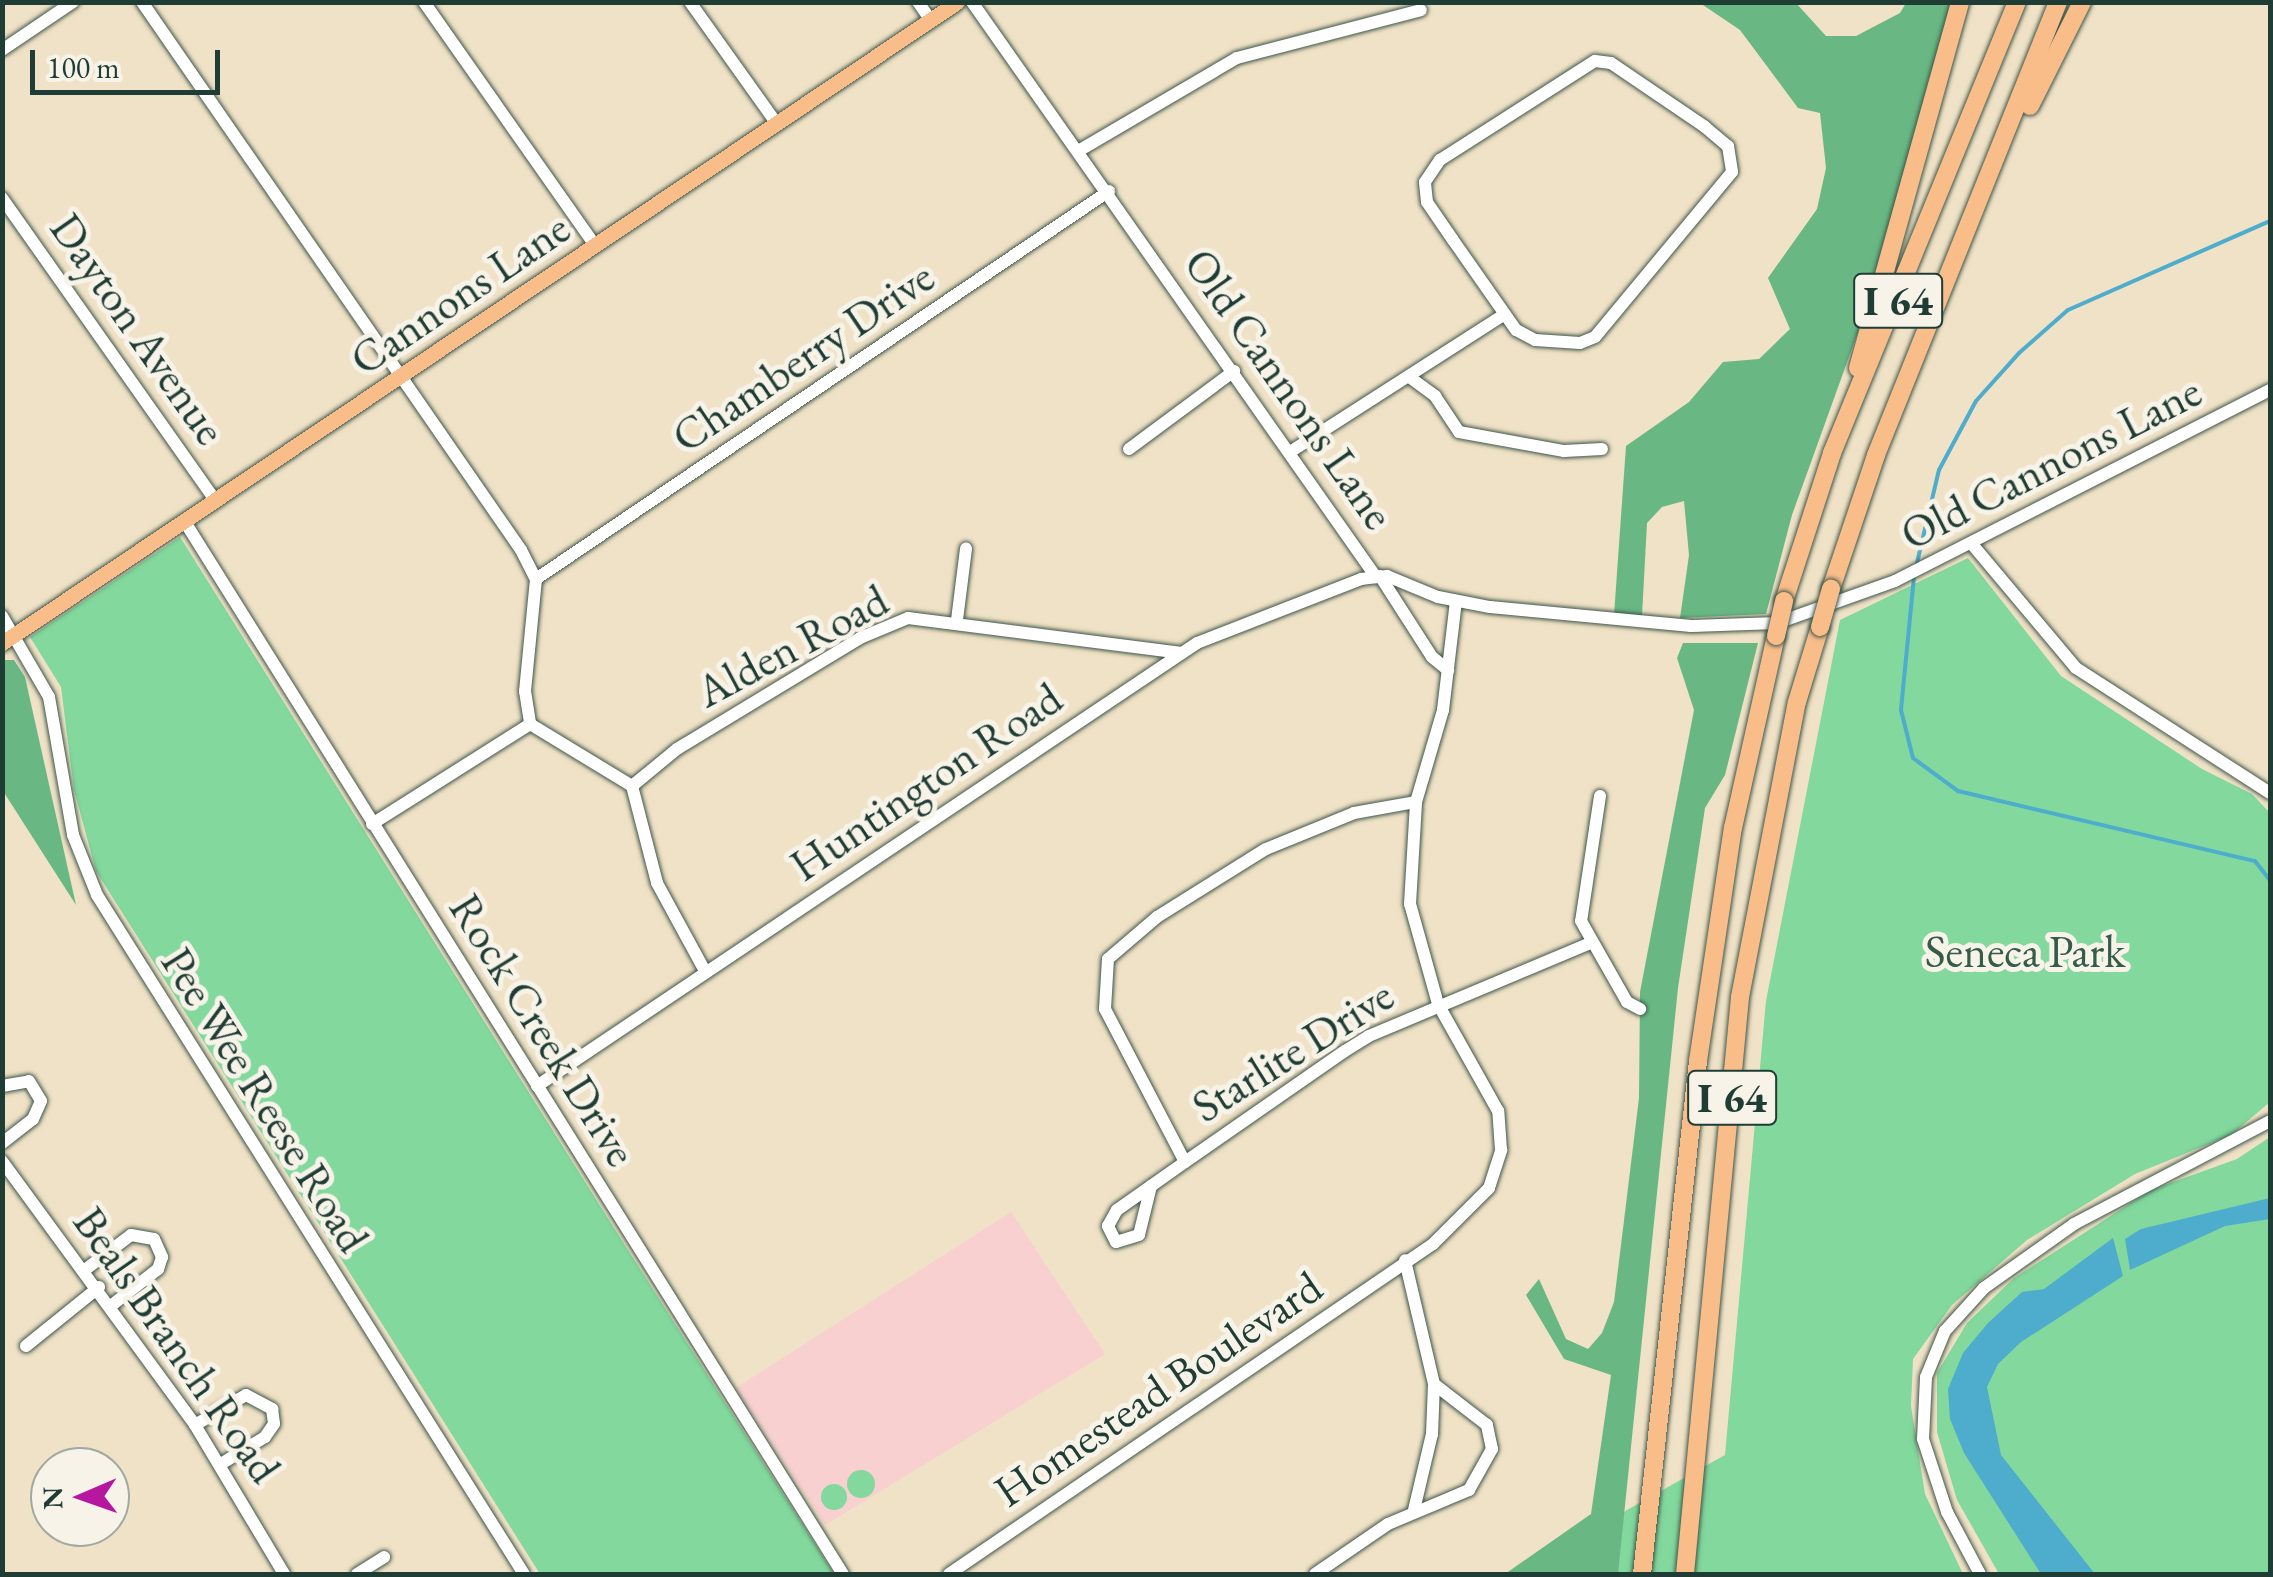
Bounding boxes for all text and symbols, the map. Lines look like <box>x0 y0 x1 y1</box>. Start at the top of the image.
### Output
scale bar <box>35 30 225 92</box>
text: 100 m <box>47 48 120 87</box>
street label: Cannons Lane <box>340 201 580 387</box>
street label: Dayton Avenue <box>39 203 237 455</box>
street label: Old Cannons Lane <box>1172 239 1406 539</box>
street label: Chamberry Drive <box>662 250 944 464</box>
road number: I 64 <box>1853 264 1943 338</box>
street label: Old Cannons Lane <box>1892 364 2210 562</box>
street label: Alden Road <box>687 573 897 719</box>
street label: Huntington Road <box>780 671 1072 893</box>
street label: Rock Creek Drive <box>438 884 648 1176</box>
park label: Seneca Park <box>1925 925 2125 979</box>
street label: Pee Wee Reese Road <box>150 938 380 1262</box>
street label: Starlite Drive <box>1183 968 1403 1134</box>
road number: I 64 <box>1687 1061 1777 1135</box>
street label: Beals Branch Road <box>62 1197 292 1493</box>
street label: Homestead Boulevard <box>984 1260 1332 1518</box>
north arrow <box>30 1447 130 1547</box>
text: N <box>34 1486 70 1510</box>

